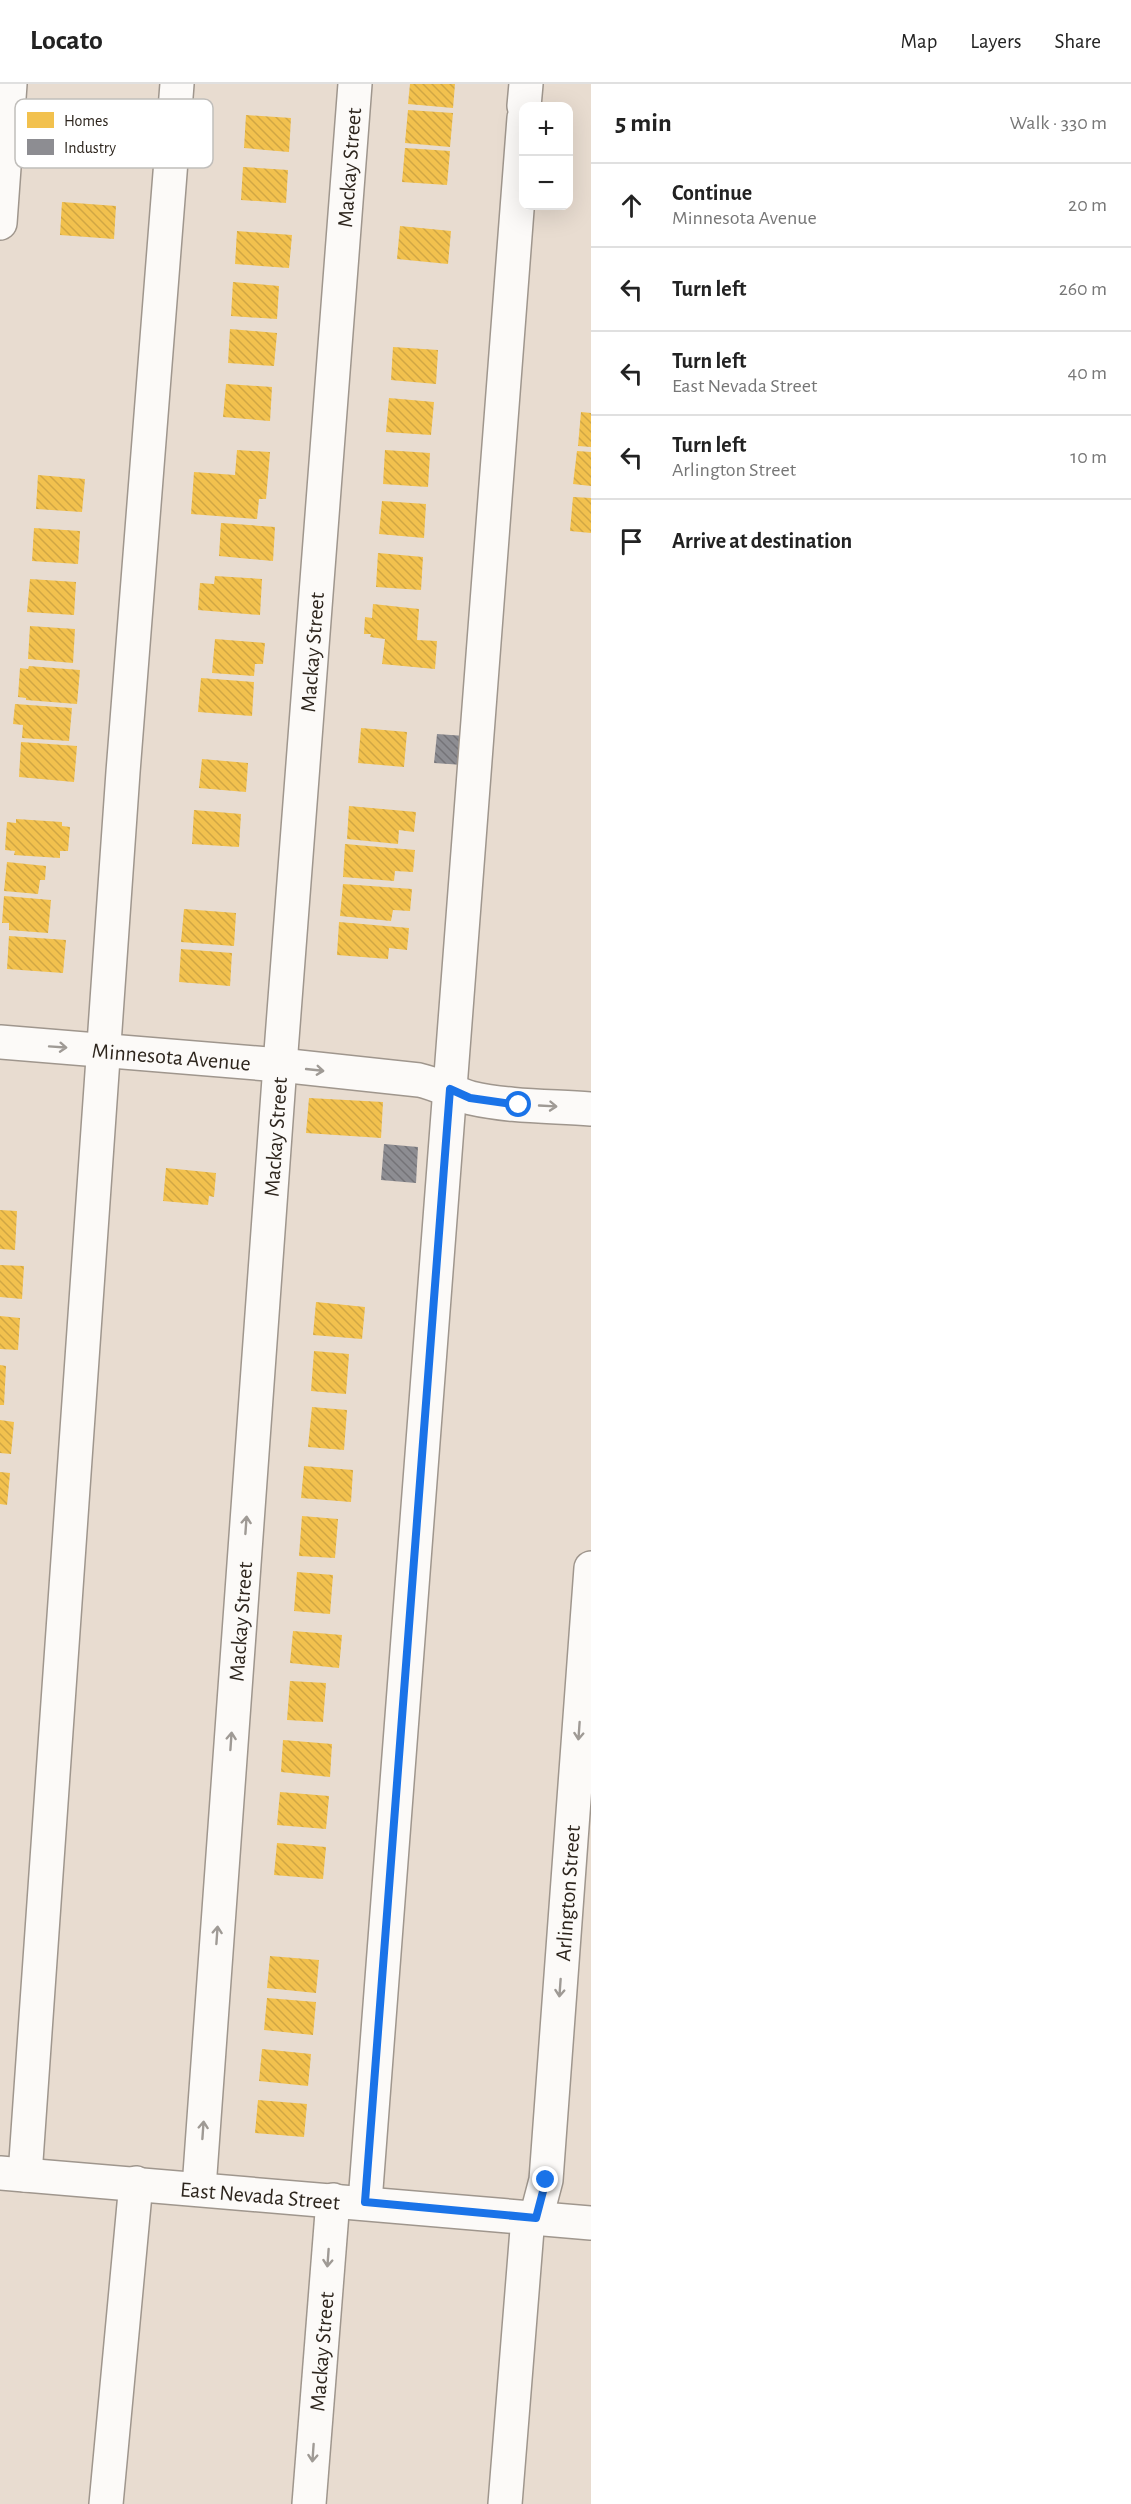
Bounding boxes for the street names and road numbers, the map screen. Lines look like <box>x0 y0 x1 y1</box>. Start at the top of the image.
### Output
street label: Mackay Street <box>334 107 365 228</box>
street label: Mackay Street <box>297 591 328 713</box>
street label: Minnesota Avenue <box>91 1040 252 1075</box>
street label: Mackay Street <box>261 1076 291 1198</box>
street label: Mackay Street <box>226 1561 256 1682</box>
street label: Arlington Street <box>552 1824 584 1962</box>
street label: East Nevada Street <box>179 2178 341 2214</box>
street label: Mackay Street <box>306 2291 338 2412</box>

